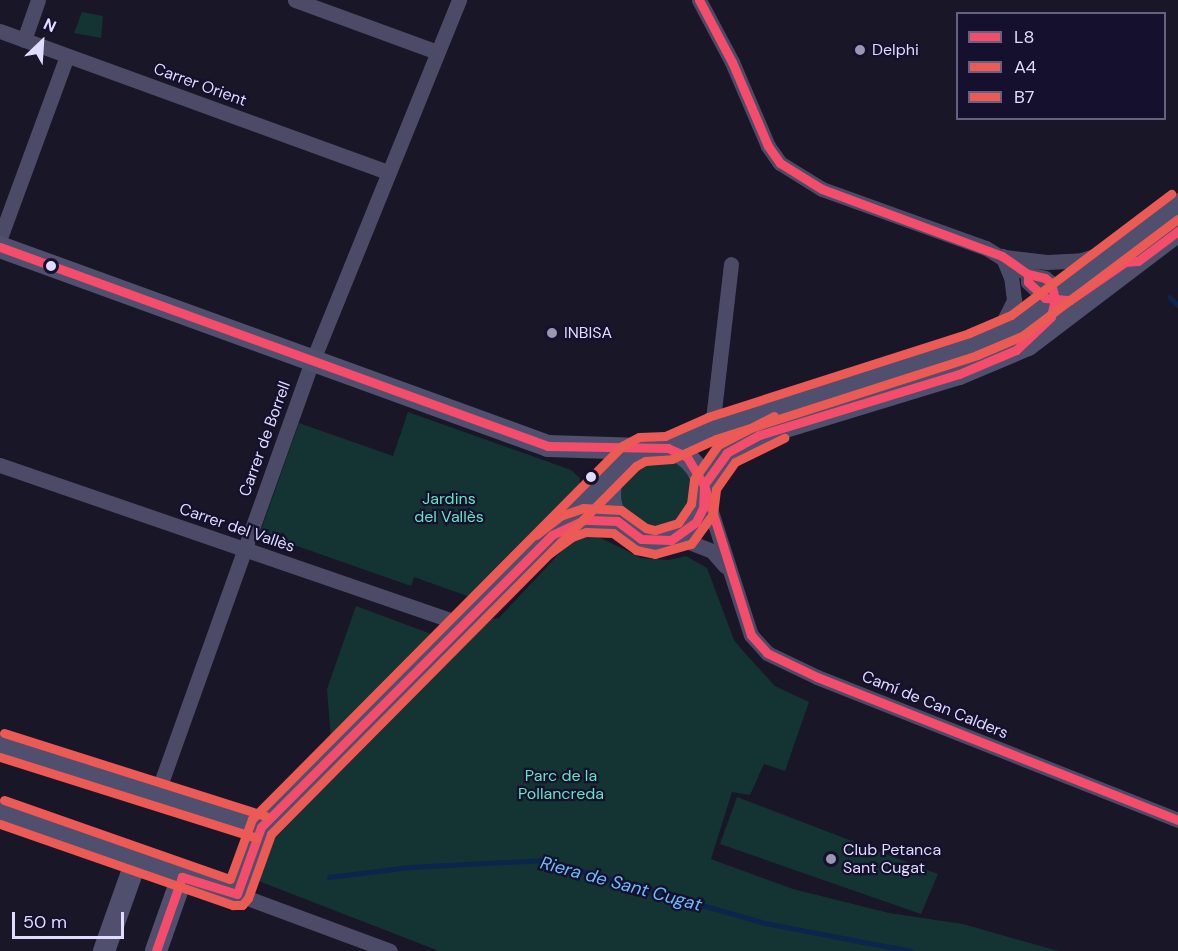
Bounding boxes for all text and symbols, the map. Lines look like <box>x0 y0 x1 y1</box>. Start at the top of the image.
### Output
north arrow <box>12 12 72 72</box>
legend <box>956 12 1166 120</box>
text: N <box>40 13 60 37</box>
text: L8 <box>1014 25 1034 49</box>
place label: Delphi <box>872 40 919 60</box>
marker: Delphi <box>853 43 867 57</box>
text: A4 <box>1014 55 1037 79</box>
street label: Carrer Orient <box>151 59 249 111</box>
text: B7 <box>1014 85 1034 109</box>
unlabelled marker <box>45 260 57 272</box>
place label: INBISA <box>564 323 612 343</box>
marker: INBISA <box>545 326 559 340</box>
street label: Carrer de Borrell <box>235 379 295 499</box>
unlabelled marker <box>585 471 597 483</box>
park label: Jardins del Vallès <box>414 489 484 527</box>
street label: Carrer del Vallès <box>177 499 297 557</box>
street label: Camí de Can Calders <box>859 667 1011 743</box>
park label: Parc de la Pollancreda <box>518 766 604 804</box>
place label: Club Petanca Sant Cugat <box>843 840 941 878</box>
water label: Riera de Sant Cugat <box>538 852 704 916</box>
marker: Club Petanca Sant Cugat <box>824 852 838 866</box>
scale bar <box>15 900 128 938</box>
text: 50 m <box>23 910 67 934</box>

